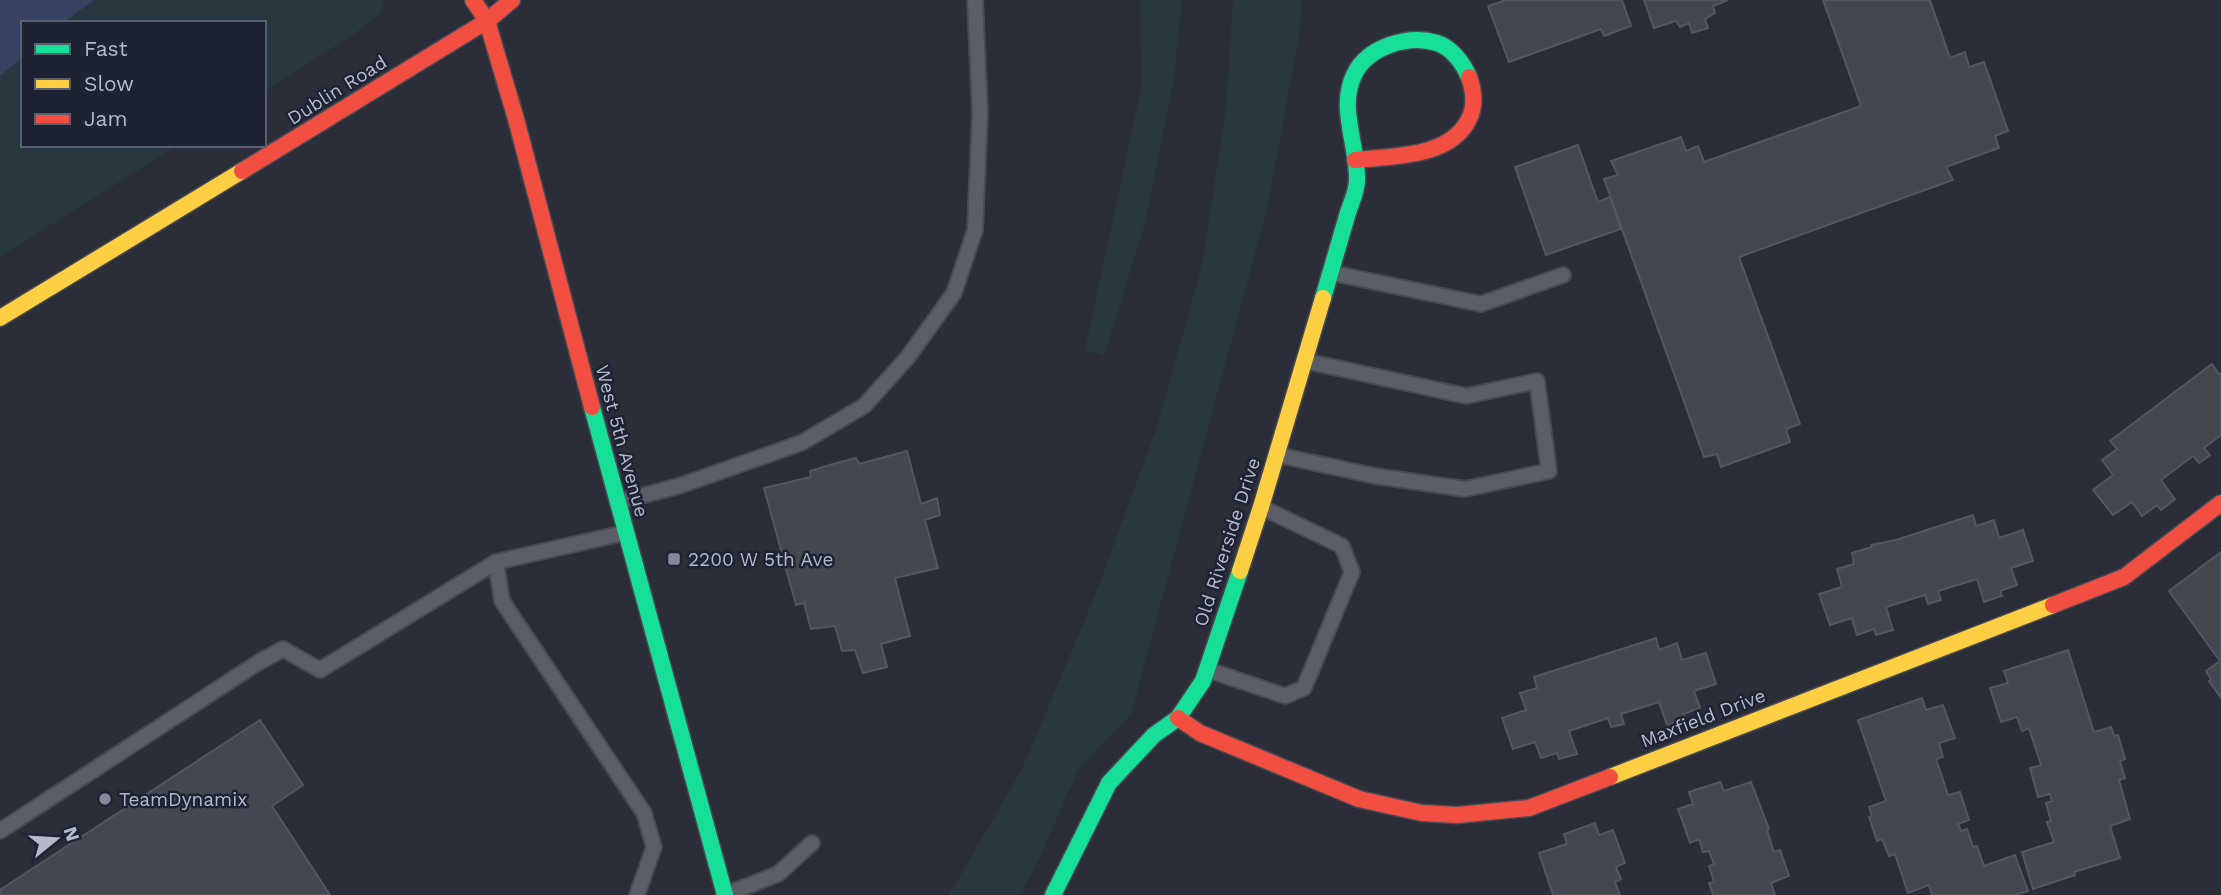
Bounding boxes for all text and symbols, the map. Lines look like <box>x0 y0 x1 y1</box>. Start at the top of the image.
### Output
legend <box>21 21 266 147</box>
text: Fast <box>84 36 128 61</box>
street label: Dublin Road <box>283 50 391 130</box>
text: Slow <box>84 71 134 96</box>
text: Jam <box>84 106 127 131</box>
street label: West 5th Avenue <box>591 362 653 520</box>
street label: Old Riverside Drive <box>1189 455 1265 629</box>
place label: 2200 W 5th Ave <box>688 548 833 571</box>
marker: 2200 W 5th Ave <box>666 551 682 567</box>
street label: Maxfield Drive <box>1637 684 1769 752</box>
place label: TeamDynamix <box>119 788 247 811</box>
marker: TeamDynamix <box>97 791 113 807</box>
north arrow <box>21 804 91 874</box>
text: N <box>59 824 85 844</box>

